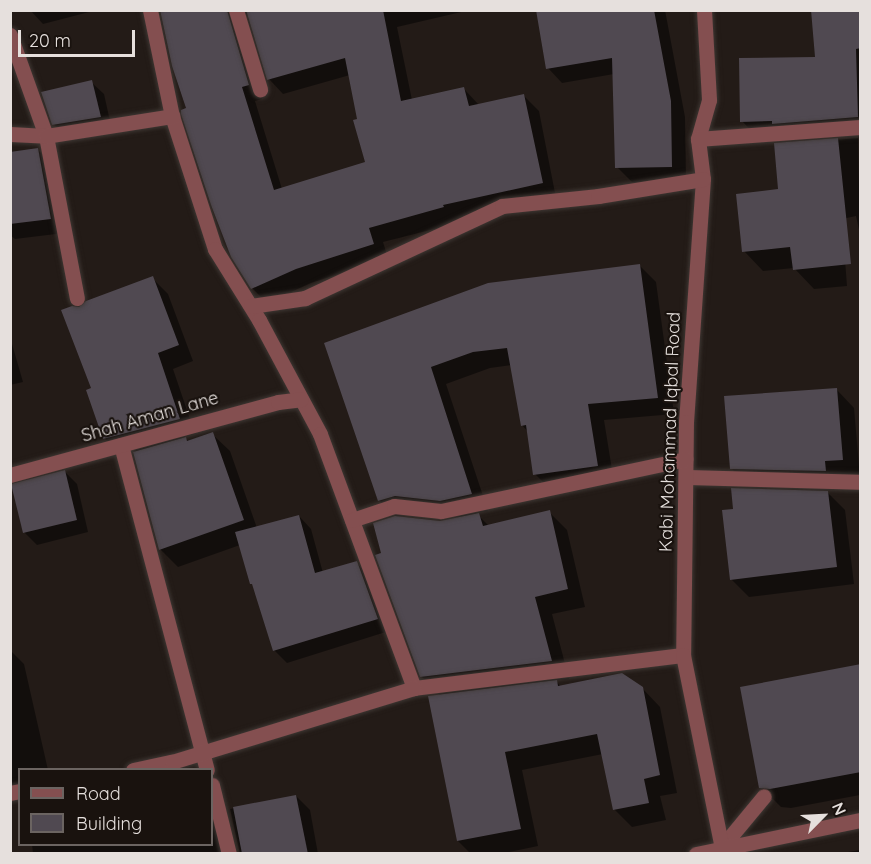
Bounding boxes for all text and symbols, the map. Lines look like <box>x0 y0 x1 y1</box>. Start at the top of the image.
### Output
scale bar <box>21 18 138 56</box>
text: 20 m <box>29 29 71 52</box>
street label: Kabi Mohammad Iqbal Road <box>655 312 685 552</box>
street label: Shah Aman Lane <box>79 387 221 447</box>
legend <box>18 768 213 846</box>
text: Road <box>76 782 121 805</box>
north arrow <box>793 786 853 846</box>
text: N <box>828 799 851 818</box>
text: Building <box>76 812 142 835</box>

